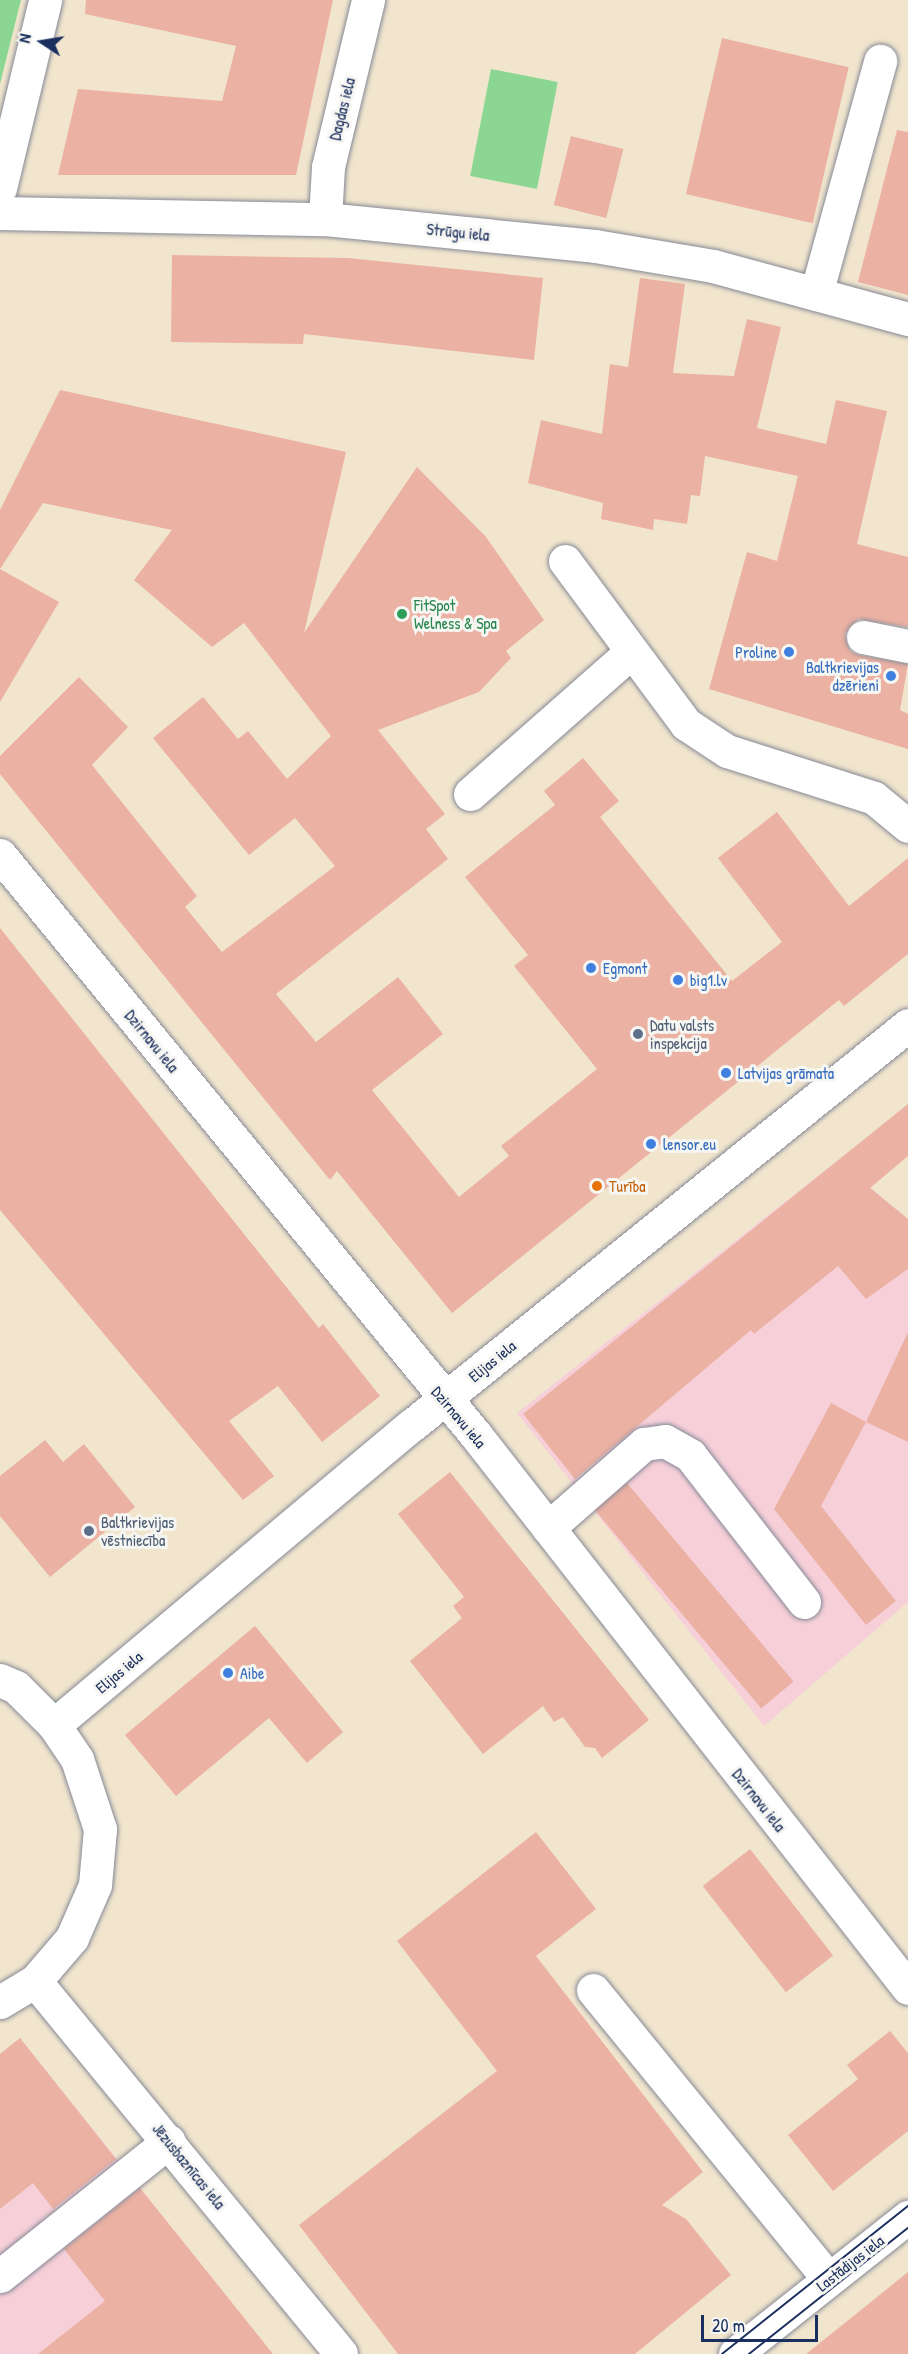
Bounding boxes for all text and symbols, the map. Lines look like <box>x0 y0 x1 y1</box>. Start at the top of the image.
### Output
north arrow <box>12 12 72 72</box>
text: N <box>13 32 36 45</box>
street label: Dagdas iela <box>325 76 359 142</box>
street label: Strūgu iela <box>426 219 490 245</box>
place label: FitSpot Welness & Spa <box>414 595 497 633</box>
marker: FitSpot Welness & Spa <box>395 607 409 621</box>
place label: Proline <box>735 642 777 662</box>
marker: Proline <box>782 645 796 659</box>
place label: Baltkrievijas dzērieni <box>806 657 879 695</box>
marker: Baltkrievijas dzērieni <box>884 669 898 683</box>
place label: Egmont <box>603 958 647 978</box>
marker: Egmont <box>584 961 598 975</box>
place label: big1.lv <box>690 970 727 990</box>
marker: big1.lv <box>671 973 685 987</box>
street label: Dzirnavu iela <box>121 1006 183 1076</box>
place label: Datu valsts inspekcija <box>650 1015 714 1053</box>
marker: Datu valsts inspekcija <box>631 1027 645 1041</box>
place label: Latvijas grāmata <box>738 1063 834 1083</box>
marker: Latvijas grāmata <box>719 1066 733 1080</box>
place label: lensor.eu <box>663 1134 716 1154</box>
marker: lensor.eu <box>644 1137 658 1151</box>
place label: Turība <box>609 1176 645 1196</box>
marker: Turība <box>590 1179 604 1193</box>
street label: Elijas iela <box>464 1336 520 1386</box>
street label: Dzirnavu iela <box>428 1382 490 1452</box>
place label: Baltkrievijas vēstniecība <box>101 1512 174 1550</box>
marker: Baltkrievijas vēstniecība <box>82 1524 96 1538</box>
street label: Elijas iela <box>92 1647 146 1697</box>
place label: Aibe <box>240 1663 264 1683</box>
marker: Aibe <box>221 1666 235 1680</box>
street label: Dzirnavu iela <box>728 1765 790 1835</box>
street label: Jēzusbaznīcas iela <box>148 2119 230 2213</box>
street label: Lastādijas iela <box>812 2231 888 2295</box>
scale bar <box>704 2303 821 2341</box>
text: 20 m <box>712 2313 745 2338</box>

